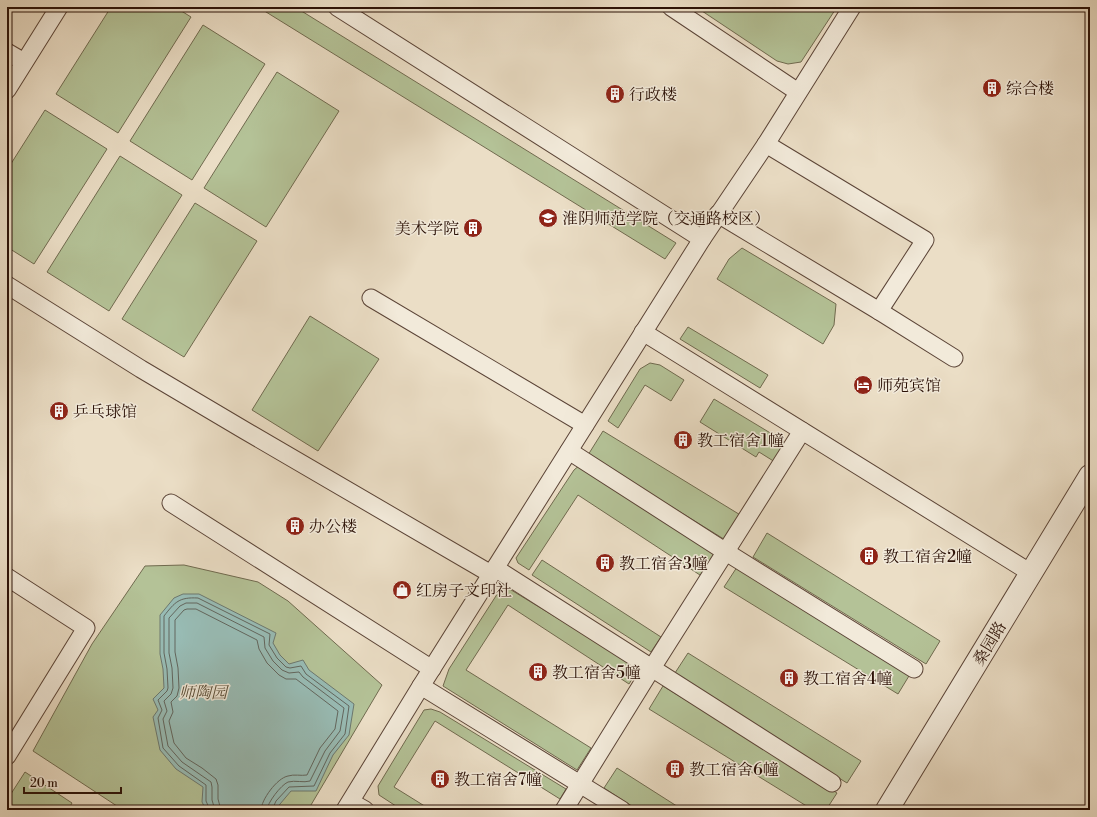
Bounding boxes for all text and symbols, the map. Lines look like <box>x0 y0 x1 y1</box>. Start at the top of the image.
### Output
building icon: 综合楼 <box>981 77 1003 99</box>
place label: 综合楼 <box>1006 79 1054 99</box>
building icon: 行政楼 <box>604 83 626 105</box>
place label: 行政楼 <box>629 85 677 105</box>
school or university icon: 淮阴师范学院（交通路校区） <box>537 207 559 229</box>
place label: 淮阴师范学院（交通路校区） <box>562 209 770 229</box>
building icon: 美术学院 <box>462 217 484 239</box>
place label: 美术学院 <box>395 219 459 239</box>
hotel icon: 师苑宾馆 <box>852 374 874 396</box>
place label: 师苑宾馆 <box>877 376 941 396</box>
building icon: 乒乓球馆 <box>48 400 70 422</box>
place label: 乒乓球馆 <box>73 402 137 422</box>
building icon: 教工宿舍1幢 <box>672 429 694 451</box>
place label: 教工宿舍1幢 <box>697 431 784 451</box>
building icon: 办公楼 <box>284 515 306 537</box>
place label: 办公楼 <box>309 517 357 537</box>
building icon: 教工宿舍2幢 <box>858 545 880 567</box>
place label: 教工宿舍2幢 <box>883 547 972 567</box>
building icon: 教工宿舍3幢 <box>594 552 616 574</box>
place label: 教工宿舍3幢 <box>619 554 708 574</box>
shop icon: 红房子文印社 <box>391 579 413 601</box>
place label: 红房子文印社 <box>416 581 512 601</box>
street label: 桑园路 <box>969 618 1011 669</box>
building icon: 教工宿舍5幢 <box>527 661 549 683</box>
place label: 教工宿舍5幢 <box>552 663 641 683</box>
building icon: 教工宿舍4幢 <box>778 667 800 689</box>
place label: 教工宿舍4幢 <box>803 669 893 689</box>
park label: 师陶园 <box>179 683 230 703</box>
building icon: 教工宿舍6幢 <box>664 758 686 780</box>
place label: 教工宿舍6幢 <box>689 760 779 780</box>
building icon: 教工宿舍7幢 <box>429 768 451 790</box>
scale bar <box>24 769 121 795</box>
place label: 教工宿舍7幢 <box>454 770 542 790</box>
text: 20 m <box>30 776 58 791</box>

